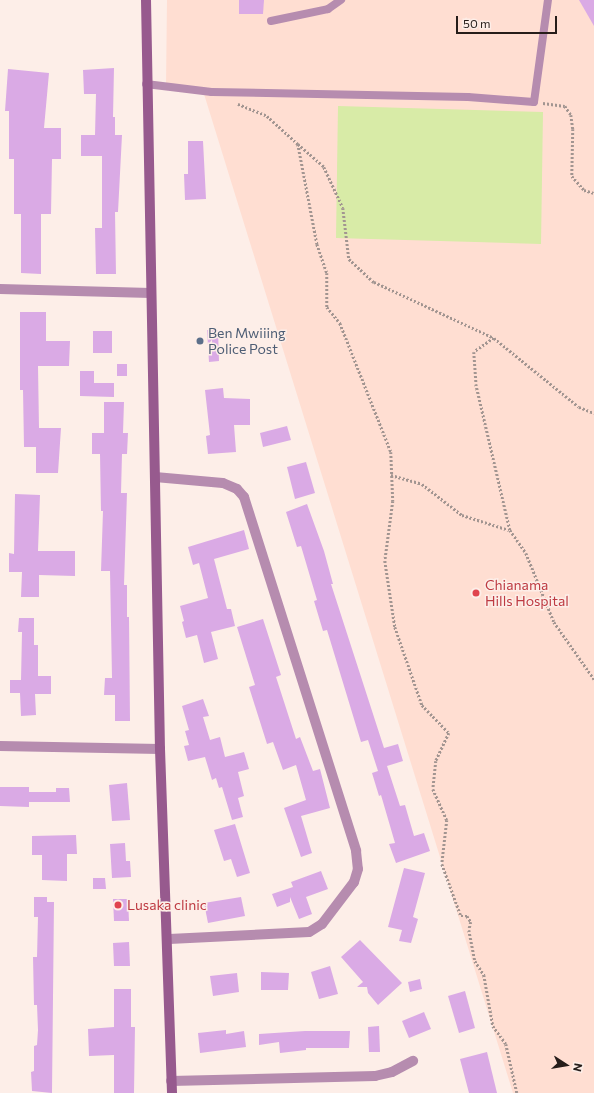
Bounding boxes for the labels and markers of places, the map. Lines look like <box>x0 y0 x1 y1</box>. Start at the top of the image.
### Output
place label: Ben Mwiiing Police Post <box>208 325 286 358</box>
marker: Ben Mwiiing Police Post <box>195 336 205 346</box>
place label: Chianama Hills Hospital <box>485 577 569 610</box>
marker: Chianama Hills Hospital <box>470 587 482 599</box>
place label: Lusaka clinic <box>127 897 207 913</box>
marker: Lusaka clinic <box>112 899 124 911</box>

